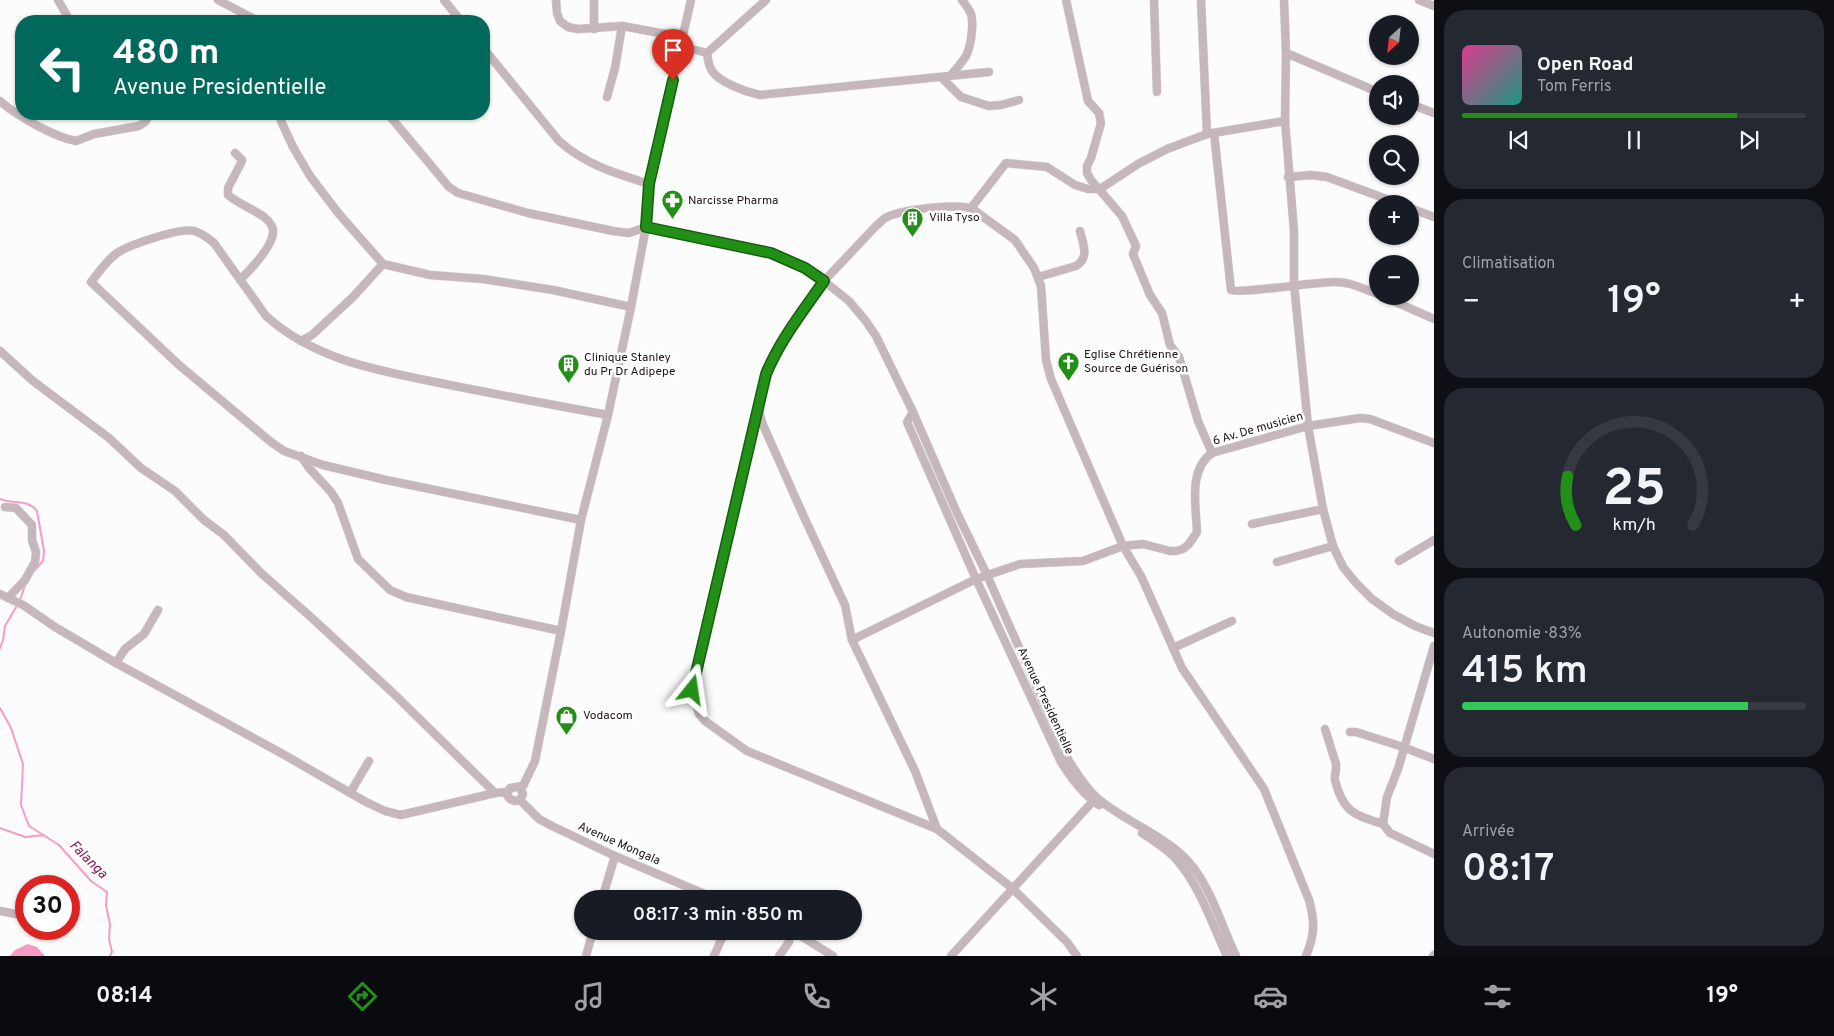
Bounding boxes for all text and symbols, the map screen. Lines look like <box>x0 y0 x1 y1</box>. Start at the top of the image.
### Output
north arrow <box>1369 15 1419 65</box>
map controls <box>1369 15 1419 305</box>
pin <box>652 29 694 80</box>
text: 480 m <box>113 32 219 76</box>
icon: left <box>30 35 95 100</box>
icon: arrive <box>659 36 687 64</box>
text: Open Road <box>1537 53 1633 77</box>
text: Avenue Presidentielle <box>113 75 326 102</box>
button: sound <box>1369 75 1419 125</box>
text: Tom Ferris <box>1537 77 1611 97</box>
icon: previous <box>1505 126 1533 154</box>
icon: pause <box>1620 126 1648 154</box>
icon: next <box>1735 126 1763 154</box>
button: search <box>1369 135 1419 185</box>
pharmacy icon: Narcisse Pharma <box>660 189 684 220</box>
place label: Narcisse Pharma <box>688 193 778 209</box>
button: + <box>1369 195 1419 245</box>
building icon: Villa Tyso <box>901 206 925 237</box>
place label: Villa Tyso <box>929 210 980 226</box>
text: Climatisation <box>1462 254 1555 274</box>
button: − <box>1369 255 1419 305</box>
text: 19° <box>1607 278 1661 327</box>
text: − <box>1462 285 1480 321</box>
text: + <box>1788 285 1806 321</box>
place label: Eglise Chrétienne Source de Guérison <box>1084 347 1188 377</box>
place label: Clinique Stanley du Pr Dr Adipepe <box>584 350 675 380</box>
church icon: Eglise Chrétienne Source de Guérison <box>1056 350 1080 381</box>
building icon: Clinique Stanley du Pr Dr Adipepe <box>556 353 580 384</box>
street label: 6 Av. De musicien <box>1211 408 1305 450</box>
text: 25 <box>1602 458 1666 524</box>
text: km/h <box>1612 514 1656 537</box>
text: Autonomie · 83% <box>1462 624 1582 644</box>
street label: Avenue Presidentielle <box>1013 645 1077 757</box>
text: 415 km <box>1462 648 1588 697</box>
position arrow <box>665 663 717 715</box>
shop icon: Vodacom <box>555 704 579 735</box>
place label: Vodacom <box>583 708 633 724</box>
street label: Avenue Mongala <box>575 819 663 869</box>
text: Arrivée <box>1462 822 1515 842</box>
water label: Falanga <box>65 837 111 883</box>
text: 08:17 <box>1462 846 1554 895</box>
speed limit sign: 30 <box>15 875 80 940</box>
text: 08:17 · 3 min · 850 m <box>633 903 803 927</box>
icon: directions <box>345 979 380 1014</box>
icon: music <box>572 979 607 1014</box>
icon: phone <box>799 979 834 1014</box>
icon: climate <box>1026 979 1061 1014</box>
icon: car <box>1253 979 1288 1014</box>
icon: filters <box>1480 979 1515 1014</box>
text: 08:14 <box>96 983 153 1010</box>
text: 19° <box>1706 983 1738 1010</box>

